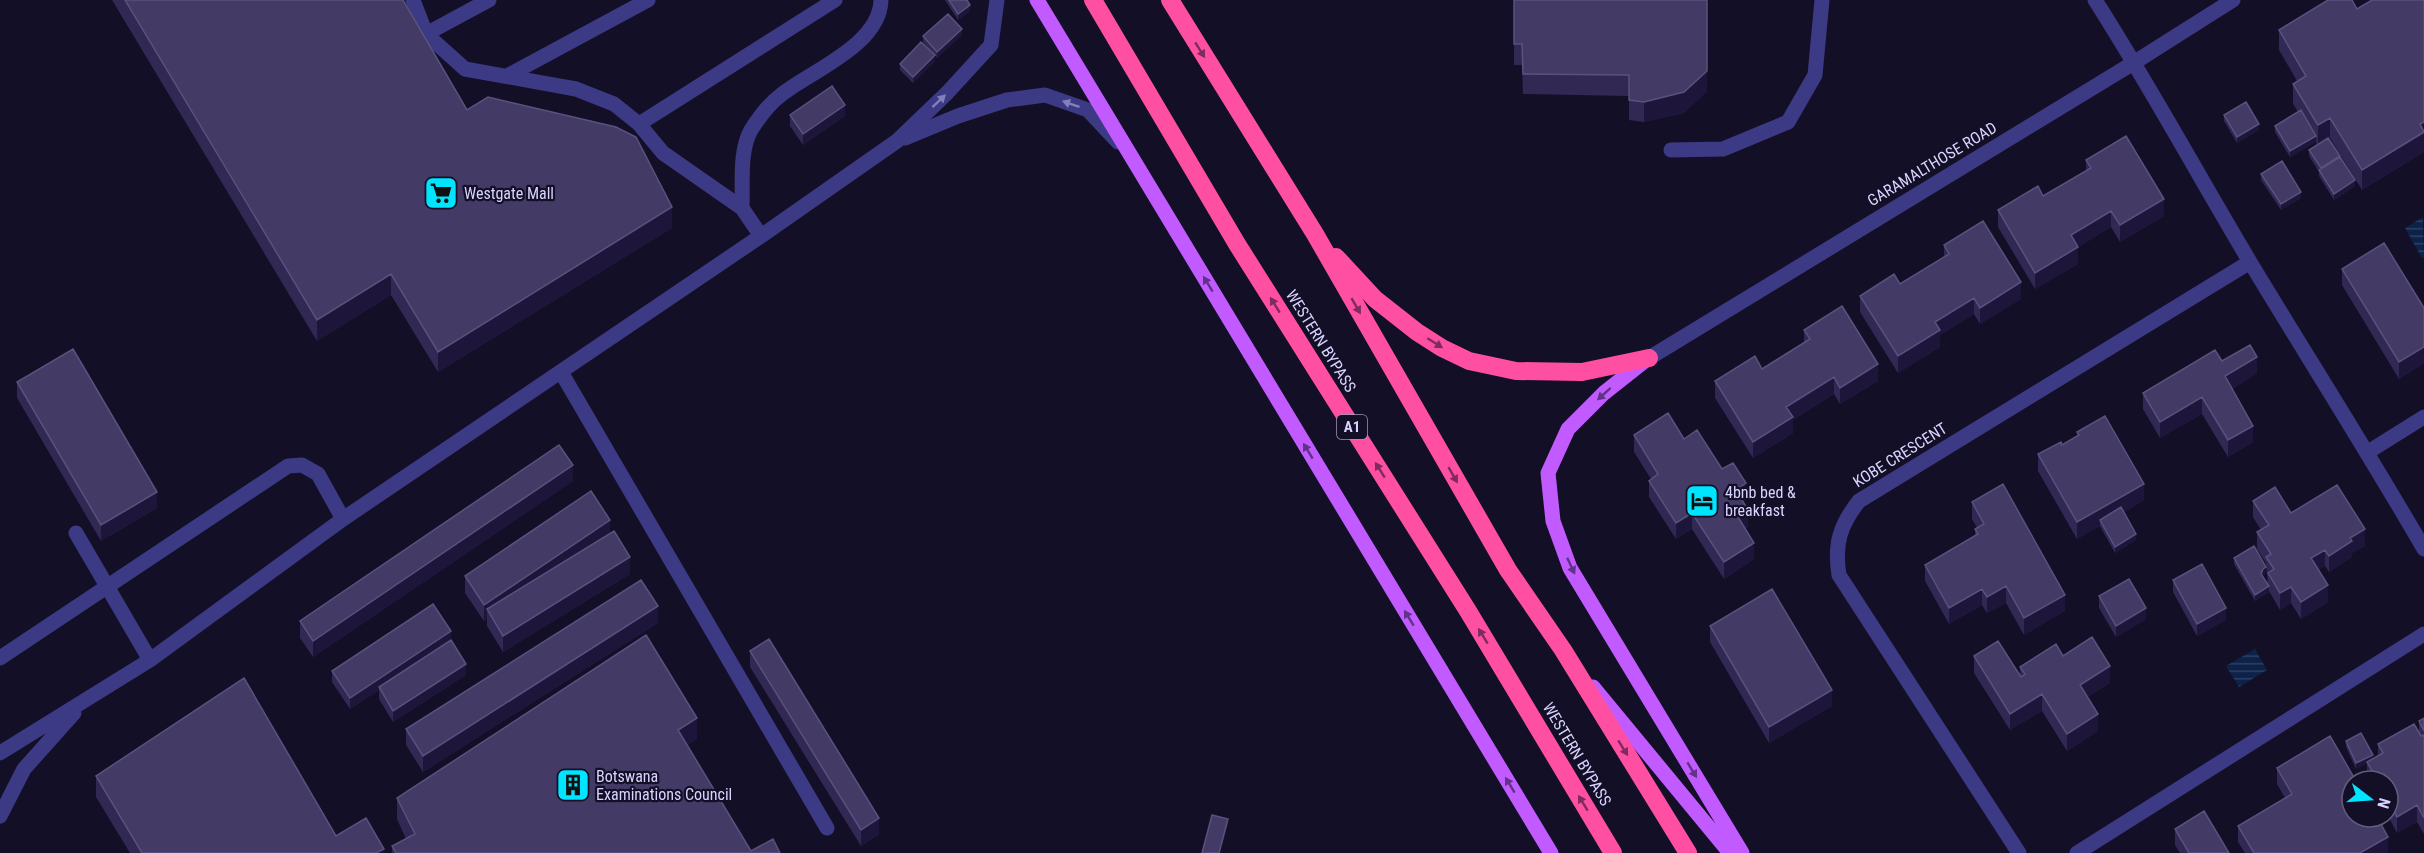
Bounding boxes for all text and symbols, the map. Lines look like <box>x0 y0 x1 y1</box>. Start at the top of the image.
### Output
one-way arrow <box>1195 42 1206 58</box>
one-way arrow <box>932 94 947 108</box>
one-way arrow <box>1062 98 1080 108</box>
street label: GARAMALTHOSE ROAD <box>1864 118 2000 210</box>
supermarket icon: Westgate Mall <box>423 175 459 211</box>
place label: Westgate Mall <box>464 184 554 203</box>
one-way arrow <box>1202 276 1213 292</box>
street label: WESTERN BYPASS <box>1282 286 1360 396</box>
one-way arrow <box>1270 297 1281 314</box>
one-way arrow <box>1351 298 1361 315</box>
one-way arrow <box>1427 338 1444 349</box>
one-way arrow <box>1596 387 1611 401</box>
road number: A1 <box>1337 415 1367 439</box>
street label: KOBE CRESCENT <box>1849 419 1951 491</box>
one-way arrow <box>1303 443 1314 459</box>
one-way arrow <box>1374 462 1385 478</box>
one-way arrow <box>1448 467 1459 483</box>
hotel icon: 4bnb bed & breakfast <box>1684 483 1720 519</box>
place label: 4bnb bed & breakfast <box>1725 483 1796 520</box>
one-way arrow <box>1566 558 1575 575</box>
one-way arrow <box>1404 609 1414 626</box>
one-way arrow <box>1478 627 1488 644</box>
street label: WESTERN BYPASS <box>1539 699 1615 809</box>
one-way arrow <box>1617 740 1628 756</box>
one-way arrow <box>1687 762 1697 779</box>
building icon: Botswana Examinations Council <box>555 767 591 803</box>
place label: Botswana Examinations Council <box>596 767 732 804</box>
north arrow <box>2340 769 2400 829</box>
one-way arrow <box>1504 777 1515 793</box>
one-way arrow <box>1578 795 1589 811</box>
text: N <box>2373 796 2394 811</box>

